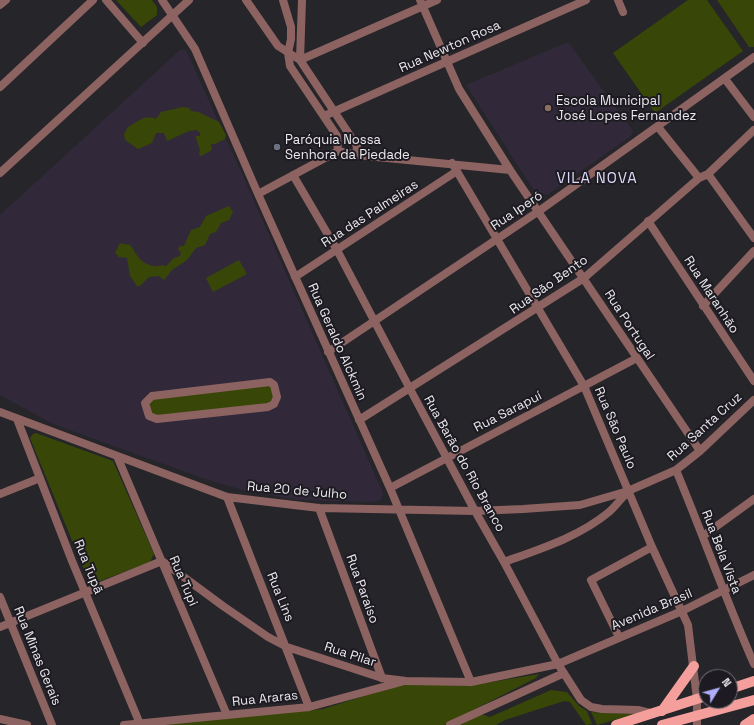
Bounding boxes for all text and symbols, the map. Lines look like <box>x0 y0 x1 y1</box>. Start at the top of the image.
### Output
street label: Rua Newton Rosa <box>397 18 503 76</box>
place label: Escola Municipal José Lopes Fernandez <box>556 93 696 124</box>
marker: Escola Municipal José Lopes Fernandez <box>543 103 553 113</box>
place label: Paróquia Nossa Senhora da Piedade <box>285 132 410 163</box>
marker: Paróquia Nossa Senhora da Piedade <box>272 142 282 152</box>
district label: VILA NOVA <box>556 170 638 188</box>
street label: Rua das Palmeiras <box>319 177 421 251</box>
street label: Rua Iperó <box>488 188 546 234</box>
street label: Rua São Bento <box>507 252 591 318</box>
street label: Rua Maranhão <box>680 253 742 337</box>
street label: Rua Geraldo Alckmin <box>304 281 370 403</box>
street label: Rua Portugal <box>601 287 657 363</box>
street label: Rua São Paulo <box>591 385 639 471</box>
street label: Rua Sarapuí <box>471 388 545 436</box>
street label: Rua Santa Cruz <box>665 389 745 465</box>
street label: Rua Barão do Rio Branco <box>420 393 508 535</box>
street label: Rua 20 de Julho <box>246 479 348 503</box>
street label: Rua Bela Vista <box>698 508 744 596</box>
street label: Rua Tupã <box>70 537 106 597</box>
street label: Rua Paraíso <box>342 552 382 626</box>
street label: Rua Tupi <box>165 553 201 609</box>
street label: Rua Lins <box>263 570 297 624</box>
street label: Avenida Brasil <box>609 586 695 634</box>
street label: Rua Minas Gerais <box>10 604 64 708</box>
street label: Rua Pilar <box>322 639 378 671</box>
north arrow <box>698 669 738 709</box>
text: N <box>719 675 735 690</box>
street label: Rua Araras <box>231 688 299 710</box>

